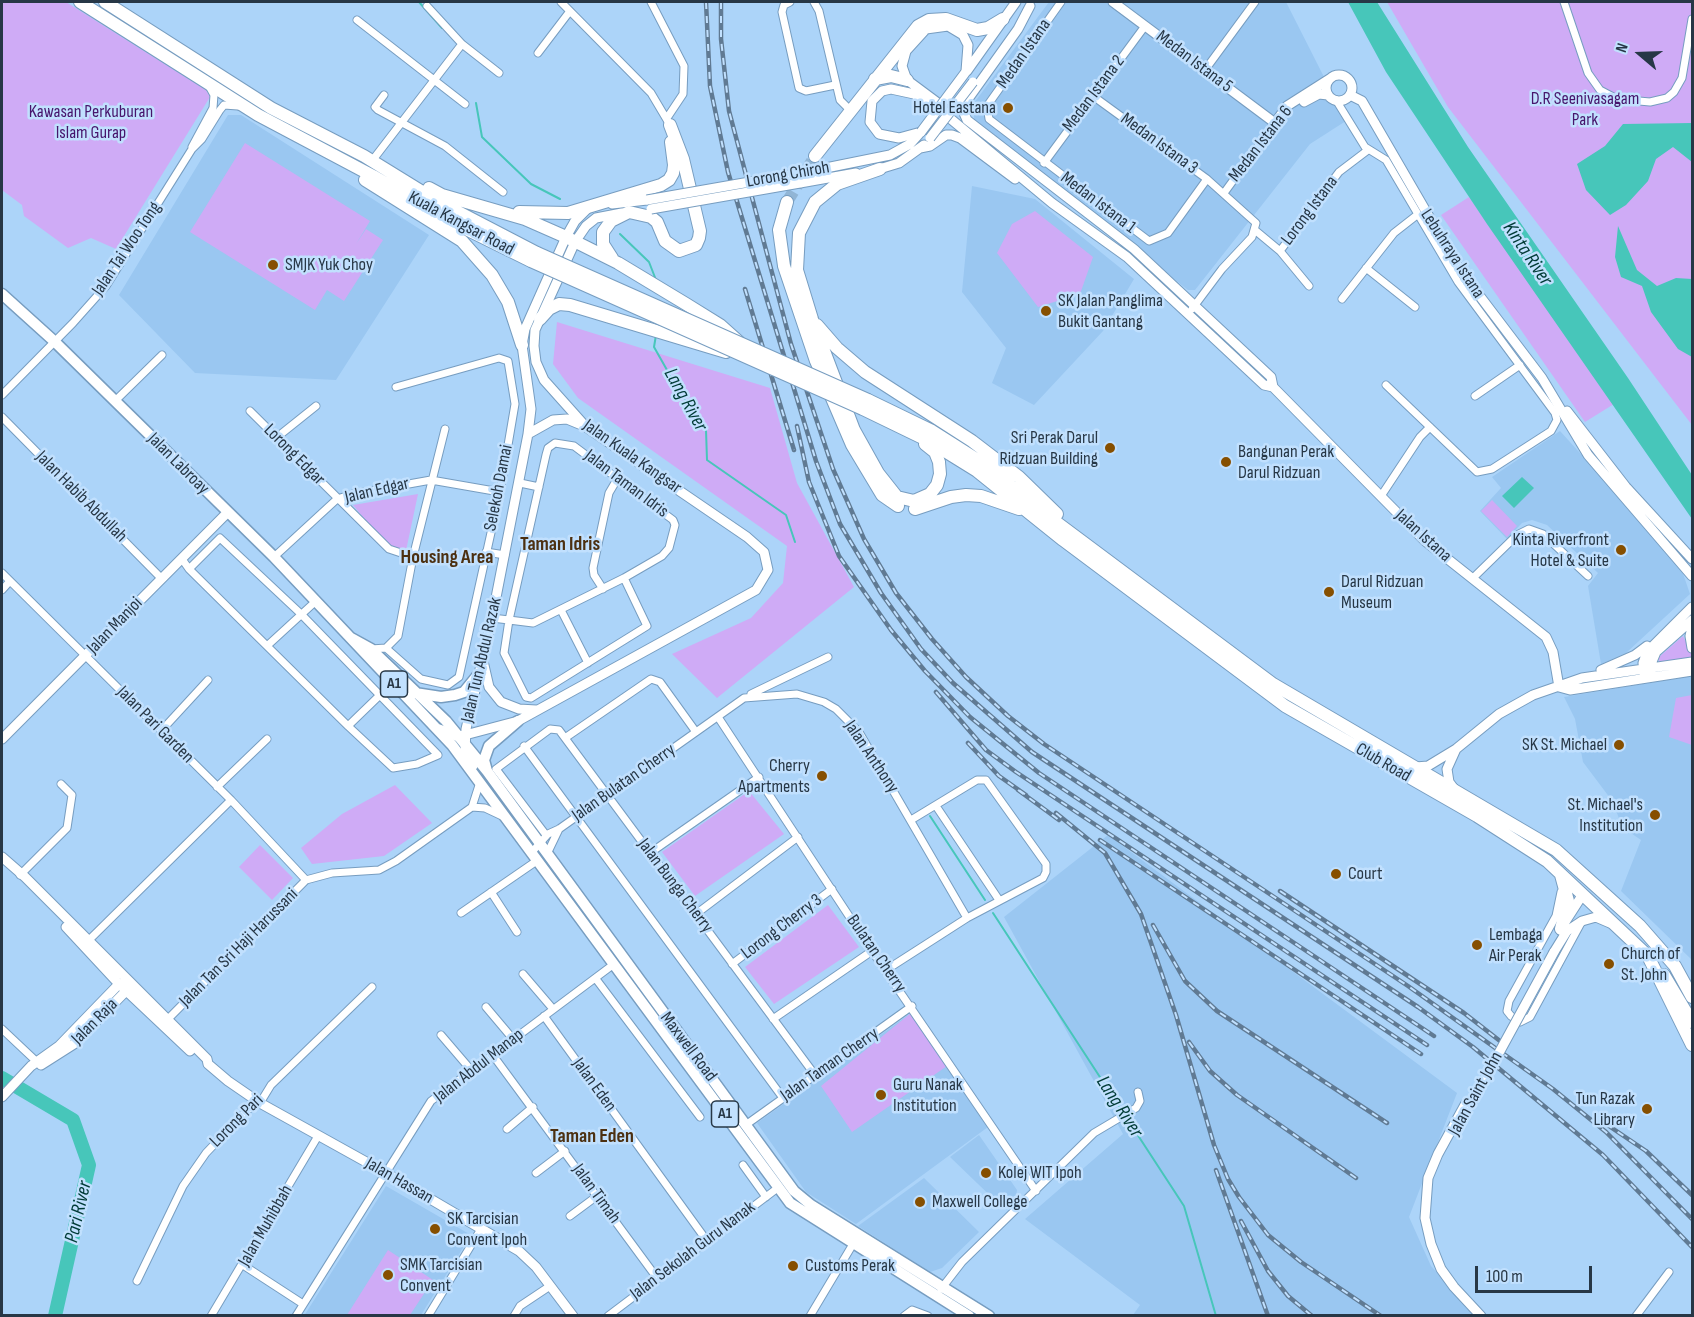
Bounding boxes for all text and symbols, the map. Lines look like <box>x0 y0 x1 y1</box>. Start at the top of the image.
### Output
street label: Medan Istana <box>992 15 1056 93</box>
north arrow <box>1610 24 1670 84</box>
street label: Medan Istana 5 <box>1152 26 1236 98</box>
text: N <box>1612 41 1633 55</box>
street label: Medan Istana 2 <box>1058 51 1130 137</box>
park label: D.R Seenivasagam Park <box>1531 88 1639 130</box>
place label: Hotel Eastana <box>913 97 996 119</box>
park label: Kawasan Perkuburan Islam Gurap <box>29 101 153 144</box>
marker: Hotel Eastana <box>1001 101 1015 115</box>
street label: Medan Istana 6 <box>1225 102 1297 186</box>
street label: Medan Istana 3 <box>1116 109 1202 179</box>
street label: Lorong Chiroh <box>745 157 831 193</box>
street label: Medan Istana 1 <box>1056 168 1140 238</box>
street label: Lorong Istana <box>1277 172 1343 250</box>
street label: Kuala Kangsar Road <box>404 187 518 261</box>
street label: Jalan Tai Woo Tong <box>88 198 166 300</box>
street label: Lebuhraya Istana <box>1415 206 1489 302</box>
water label: Kinta River <box>1497 218 1557 290</box>
place label: SMJK Yuk Choy <box>285 254 373 276</box>
marker: SMJK Yuk Choy <box>266 258 280 272</box>
place label: SK Jalan Panglima Bukit Gantang <box>1058 290 1163 332</box>
marker: SK Jalan Panglima Bukit Gantang <box>1039 304 1053 318</box>
water label: Lang River <box>658 364 712 436</box>
street label: Jalan Kuala Kangsar <box>579 415 685 499</box>
street label: Lorong Edgar <box>259 420 329 490</box>
place label: Sri Perak Darul Ridzuan Building <box>999 427 1098 470</box>
street label: Jalan Labroay <box>143 429 213 499</box>
marker: Sri Perak Darul Ridzuan Building <box>1103 441 1117 455</box>
place label: Bangunan Perak Darul Ridzuan <box>1238 441 1334 484</box>
street label: Selekoh Damai <box>480 443 518 533</box>
street label: Jalan Taman Idris <box>580 445 672 523</box>
street label: Jalan Habib Abdullah <box>31 447 131 547</box>
marker: Bangunan Perak Darul Ridzuan <box>1219 455 1233 469</box>
street label: Jalan Edgar <box>343 473 411 509</box>
street label: Jalan Istana <box>1390 505 1456 567</box>
place label: Kinta Riverfront Hotel & Suite <box>1512 529 1609 572</box>
district label: Taman Idris <box>520 533 600 557</box>
marker: Kinta Riverfront Hotel & Suite <box>1614 543 1628 557</box>
district label: Housing Area <box>401 546 493 570</box>
place label: Darul Ridzuan Museum <box>1341 571 1423 614</box>
marker: Darul Ridzuan Museum <box>1322 585 1336 599</box>
street label: Jalan Manjoi <box>83 593 147 659</box>
street label: Jalan Tun Abdul Razak <box>457 595 507 725</box>
road number: A1 <box>380 671 408 697</box>
street label: Jalan Pari Garden <box>112 682 198 768</box>
street label: Jalan Anthony <box>839 717 903 797</box>
place label: SK St. Michael <box>1522 734 1607 756</box>
marker: SK St. Michael <box>1612 738 1626 752</box>
street label: Jalan Bulatan Cherry <box>568 739 680 827</box>
street label: Club Road <box>1352 739 1414 787</box>
place label: Cherry Apartments <box>738 755 810 798</box>
marker: Cherry Apartments <box>815 769 829 783</box>
place label: St. Michael's Institution <box>1568 794 1643 836</box>
marker: St. Michael's Institution <box>1648 808 1662 822</box>
street label: Jalan Bunga Cherry <box>633 835 717 937</box>
place label: Court <box>1348 863 1382 885</box>
marker: Court <box>1329 867 1343 881</box>
street label: Jalan Tan Sri Haji Harussani <box>175 884 303 1012</box>
street label: Lorong Cherry 3 <box>737 890 827 964</box>
street label: Bulatan Cherry <box>841 911 911 997</box>
place label: Lembaga Air Perak <box>1489 924 1543 966</box>
marker: Lembaga Air Perak <box>1470 938 1484 952</box>
place label: Church of St. John <box>1621 943 1680 986</box>
marker: Church of St. John <box>1602 957 1616 971</box>
street label: Jalan Raja <box>67 994 123 1050</box>
street label: Maxwell Road <box>655 1008 721 1086</box>
street label: Jalan Taman Cherry <box>777 1023 883 1107</box>
street label: Jalan Abdul Manap <box>430 1024 528 1108</box>
street label: Jalan Saint John <box>1444 1048 1508 1140</box>
street label: Jalan Eden <box>567 1054 621 1116</box>
water label: Lang River <box>1090 1072 1148 1142</box>
place label: Guru Nanak Institution <box>893 1074 963 1116</box>
marker: Guru Nanak Institution <box>874 1088 888 1102</box>
place label: Tun Razak Library <box>1576 1088 1635 1130</box>
street label: Lorong Pari <box>206 1090 268 1152</box>
road number: A1 <box>712 1101 738 1127</box>
marker: Tun Razak Library <box>1640 1102 1654 1116</box>
district label: Taman Eden <box>550 1125 634 1149</box>
street label: Jalan Hassan <box>361 1153 437 1209</box>
street label: Jalan Timah <box>567 1160 625 1228</box>
place label: Kolej WIT Ipoh <box>998 1162 1082 1184</box>
marker: Kolej WIT Ipoh <box>979 1166 993 1180</box>
water label: Pari River <box>60 1179 98 1245</box>
street label: Jalan Muhibbah <box>234 1182 298 1270</box>
place label: Maxwell College <box>932 1191 1028 1213</box>
marker: Maxwell College <box>913 1195 927 1209</box>
street label: Jalan Sekolah Guru Nanak <box>626 1197 760 1305</box>
place label: SK Tarcisian Convent Ipoh <box>447 1208 527 1250</box>
marker: SK Tarcisian Convent Ipoh <box>428 1222 442 1236</box>
place label: SMK Tarcisian Convent <box>400 1254 482 1296</box>
scale bar <box>1478 1254 1595 1292</box>
place label: Customs Perak <box>805 1255 895 1277</box>
marker: Customs Perak <box>786 1259 800 1273</box>
text: 100 m <box>1486 1266 1523 1287</box>
marker: SMK Tarcisian Convent <box>381 1268 395 1282</box>

